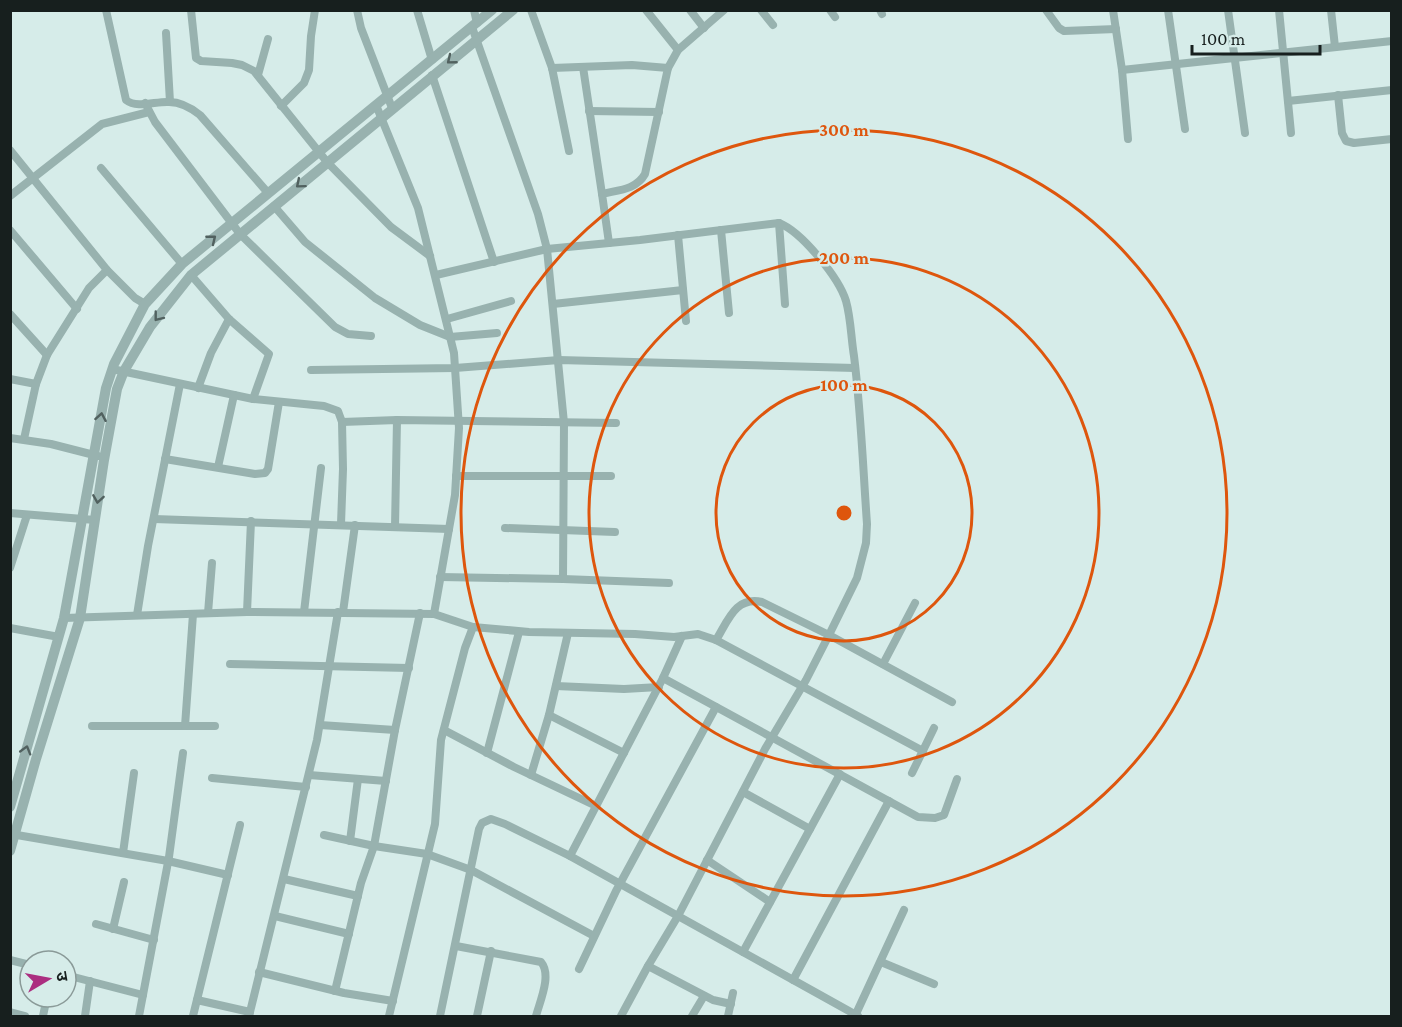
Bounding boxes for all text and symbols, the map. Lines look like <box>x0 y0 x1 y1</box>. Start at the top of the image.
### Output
scale bar <box>1192 18 1320 56</box>
text: 100 m <box>1201 29 1246 49</box>
one-way arrow <box>447 53 458 64</box>
text: 300 m <box>819 120 869 140</box>
one-way arrow <box>296 177 307 188</box>
one-way arrow <box>205 235 216 246</box>
text: 200 m <box>819 248 870 268</box>
one-way arrow <box>155 310 166 321</box>
text: 100 m <box>820 375 868 395</box>
one-way arrow <box>94 412 107 422</box>
one-way arrow <box>92 494 105 504</box>
centre of rings <box>834 503 854 523</box>
one-way arrow <box>19 745 31 756</box>
north arrow <box>18 949 78 1009</box>
text: उ <box>53 970 72 983</box>

